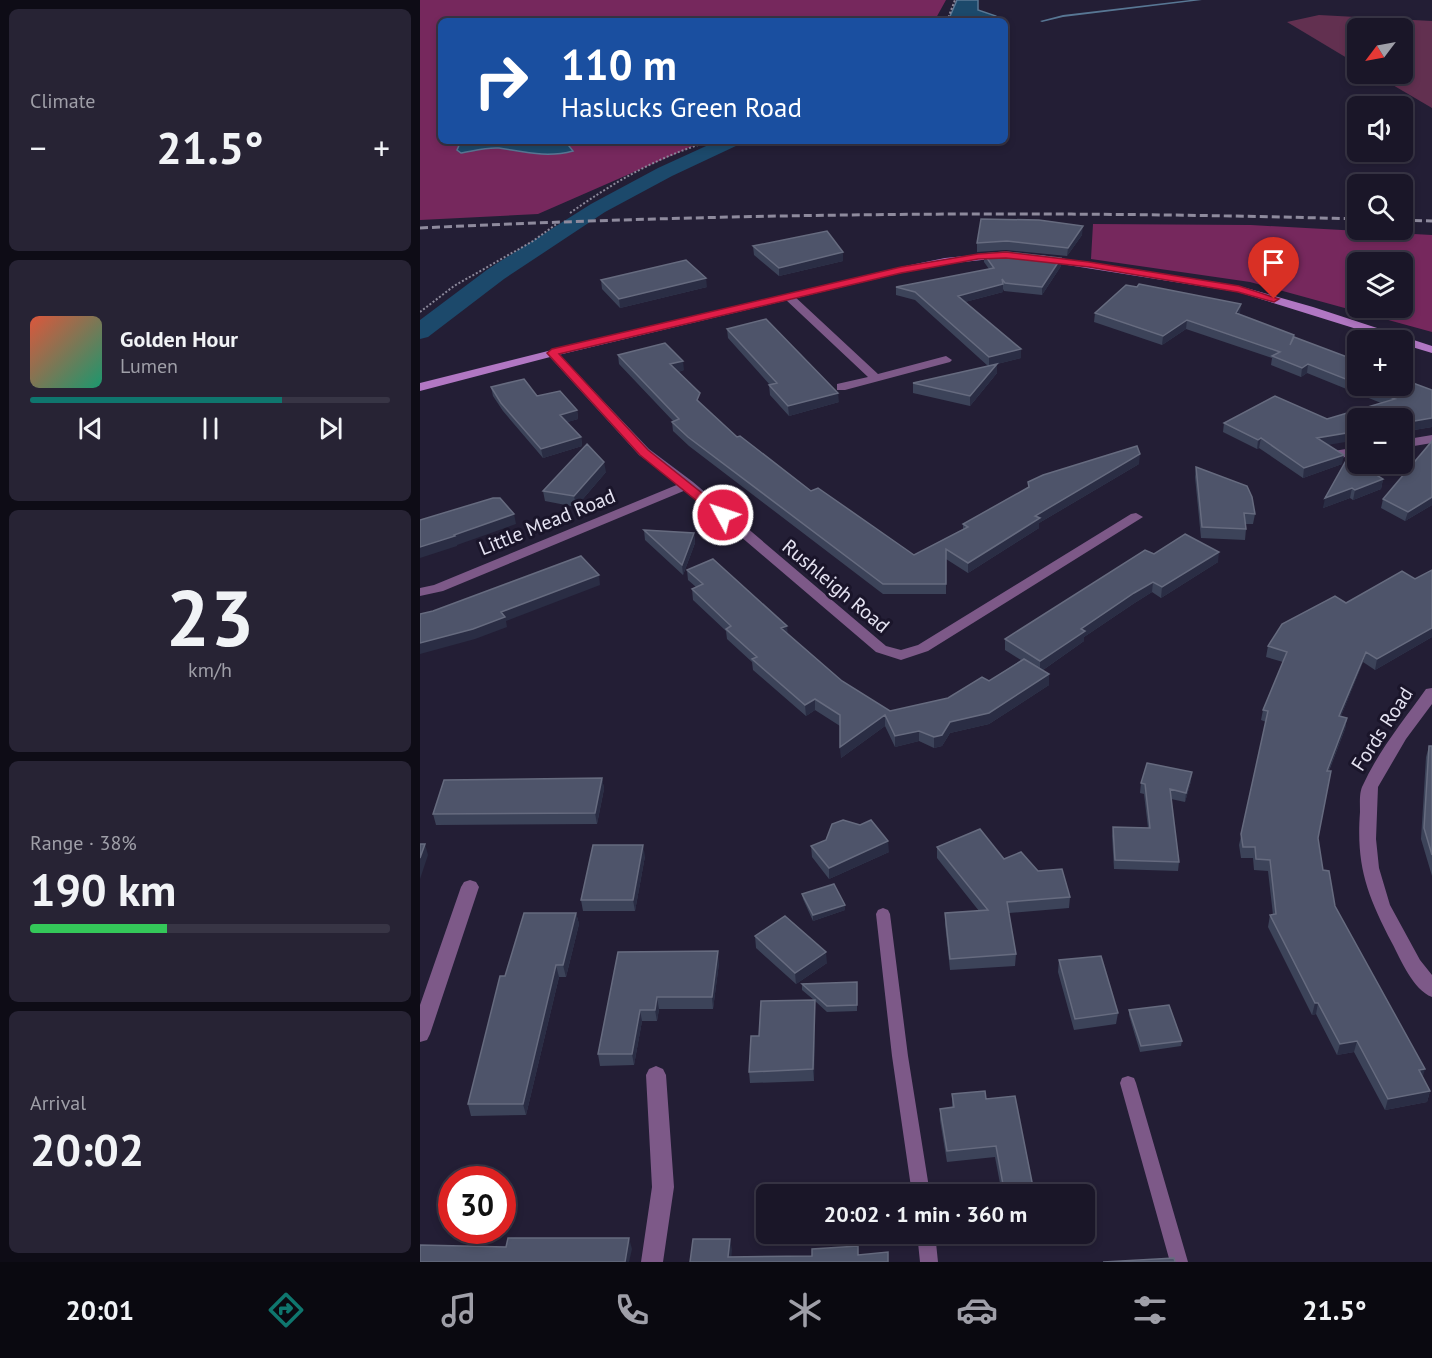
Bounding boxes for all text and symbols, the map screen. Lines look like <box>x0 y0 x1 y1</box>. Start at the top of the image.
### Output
north arrow <box>1347 18 1413 84</box>
map controls <box>1347 18 1413 474</box>
text: 110 m <box>561 37 677 92</box>
icon: right <box>462 42 540 120</box>
text: Climate <box>30 88 96 114</box>
text: Haslucks Green Road <box>561 90 802 124</box>
button: sound <box>1347 96 1413 162</box>
text: 21.5° <box>156 118 264 176</box>
text: − <box>30 126 47 169</box>
text: + <box>373 126 390 169</box>
button: search <box>1347 174 1413 240</box>
pin <box>1248 237 1299 299</box>
icon: arrive <box>1257 246 1290 279</box>
button: layers <box>1347 252 1413 318</box>
text: Golden Hour <box>120 325 238 353</box>
button: + <box>1347 330 1413 396</box>
text: Lumen <box>120 353 178 379</box>
button: − <box>1347 408 1413 474</box>
icon: previous <box>74 412 107 445</box>
icon: pause <box>194 412 227 445</box>
icon: next <box>314 412 347 445</box>
street label: Little Mead Road <box>475 483 619 561</box>
position arrow <box>691 483 755 547</box>
street label: Rushleigh Road <box>777 533 895 639</box>
text: 23 <box>166 567 254 668</box>
text: km/h <box>188 657 232 683</box>
street label: Fords Road <box>1345 682 1419 776</box>
text: Range · 38% <box>30 830 137 856</box>
text: 190 km <box>30 860 176 918</box>
text: Arrival <box>30 1090 86 1116</box>
text: 20:02 <box>30 1120 144 1178</box>
speed limit sign: 30 <box>438 1166 516 1244</box>
text: 20:02 · 1 min · 360 m <box>824 1200 1027 1228</box>
icon: directions <box>265 1289 307 1331</box>
icon: music <box>438 1289 480 1331</box>
icon: phone <box>611 1289 653 1331</box>
icon: climate <box>784 1289 826 1331</box>
icon: car <box>956 1289 998 1331</box>
icon: filters <box>1129 1289 1171 1331</box>
text: 20:01 <box>65 1293 134 1327</box>
text: 21.5° <box>1302 1293 1367 1327</box>

